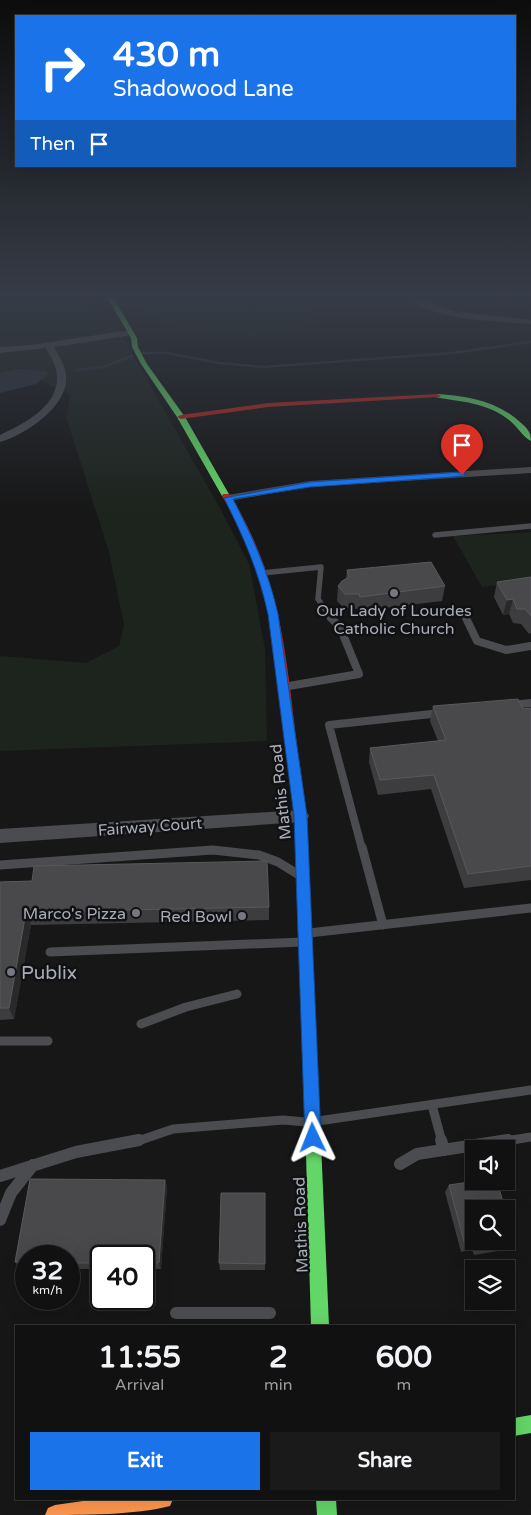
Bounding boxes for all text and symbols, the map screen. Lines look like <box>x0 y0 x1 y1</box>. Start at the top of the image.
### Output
text: 430 m <box>113 34 220 76</box>
icon: right <box>30 35 95 100</box>
text: Shadowood Lane <box>113 76 294 102</box>
icon: arrive <box>85 130 113 158</box>
text: Then <box>30 133 75 155</box>
pin <box>441 424 483 475</box>
icon: arrive <box>448 431 476 459</box>
marker: Our Lady of Lourdes Catholic Church <box>388 587 400 599</box>
place label: Our Lady of Lourdes Catholic Church <box>316 601 472 639</box>
street label: Mathis Road <box>266 743 296 841</box>
street label: Fairway Court <box>97 813 203 841</box>
place label: Marco's Pizza <box>23 904 126 924</box>
marker: Marco's Pizza <box>130 907 142 919</box>
place label: Red Bowl <box>160 907 232 927</box>
marker: Red Bowl <box>236 910 248 922</box>
place label: Publix <box>21 962 77 984</box>
marker: Publix <box>5 966 17 978</box>
position arrow <box>286 1111 338 1163</box>
map controls <box>465 1140 515 1310</box>
button: sound <box>465 1140 515 1190</box>
street label: Mathis Road <box>289 1177 313 1273</box>
button: search <box>465 1200 515 1250</box>
speed limit sign: 40 <box>90 1245 155 1310</box>
text: 32 <box>32 1256 63 1286</box>
button: layers <box>465 1260 515 1310</box>
text: km/h <box>32 1283 63 1297</box>
text: 11:55 <box>98 1339 181 1376</box>
text: 2 <box>269 1339 288 1376</box>
text: 600 <box>376 1339 432 1376</box>
text: Arrival <box>115 1375 164 1395</box>
text: min <box>264 1375 293 1395</box>
text: m <box>396 1375 411 1395</box>
button: Exit <box>30 1432 260 1490</box>
button: Share <box>270 1432 500 1490</box>

